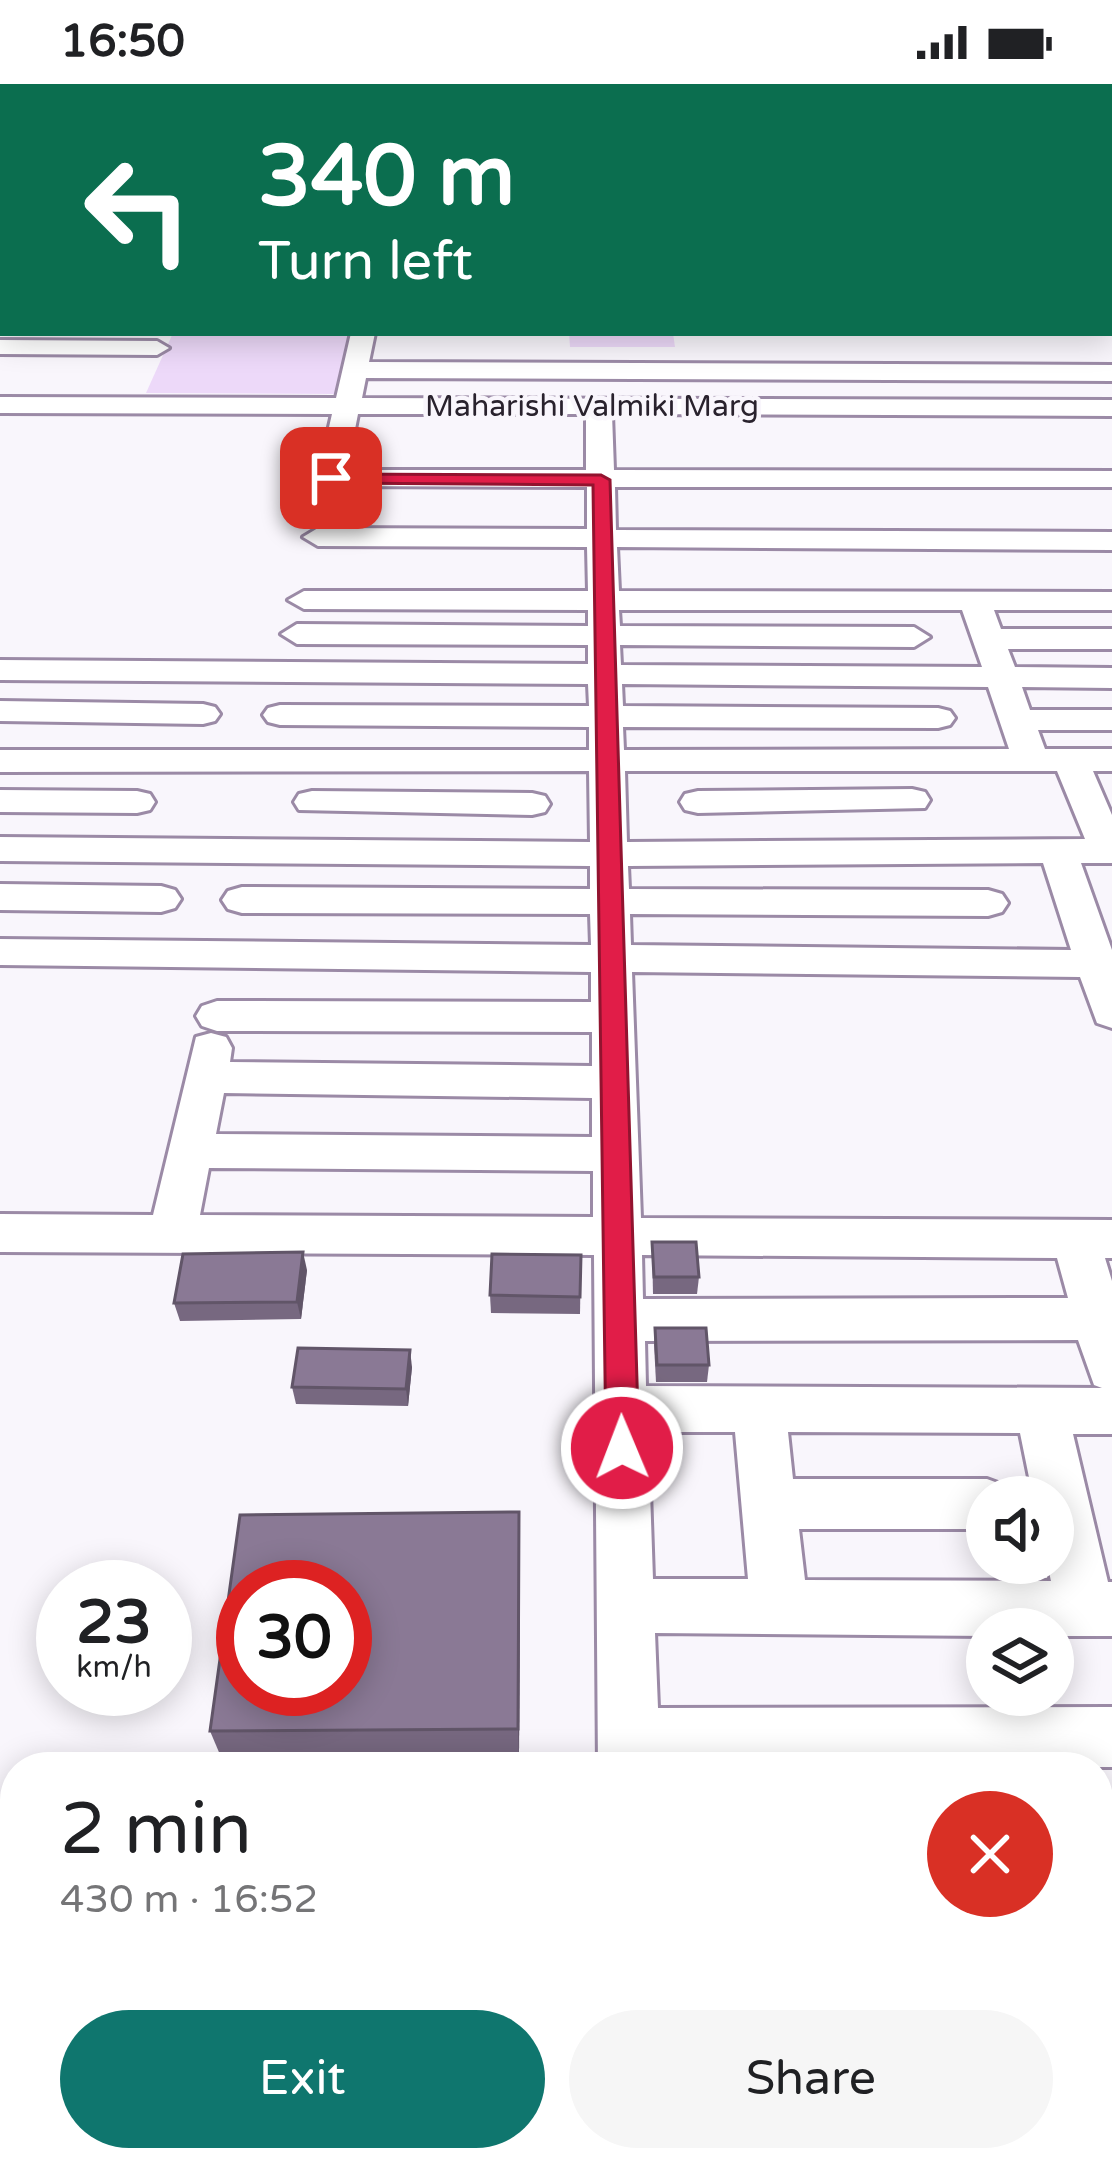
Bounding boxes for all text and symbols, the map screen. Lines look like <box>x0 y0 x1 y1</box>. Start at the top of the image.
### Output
text: 16:50 <box>60 15 185 69</box>
text: 340 m <box>258 127 515 228</box>
icon: left <box>60 132 216 288</box>
text: Turn left <box>258 229 473 294</box>
street label: Maharishi Valmiki Marg <box>425 388 759 425</box>
pin <box>280 427 382 529</box>
icon: arrive <box>298 445 364 511</box>
position arrow <box>559 1385 685 1511</box>
map controls <box>966 1476 1074 1716</box>
button: sound <box>966 1476 1074 1584</box>
speed limit sign: 30 <box>216 1560 372 1716</box>
text: 23 <box>76 1587 152 1659</box>
button: layers <box>966 1608 1074 1716</box>
text: km/h <box>76 1649 152 1686</box>
text: 2 min <box>60 1787 252 1874</box>
button: close <box>927 1791 1053 1917</box>
text: 430 m · 16:52 <box>60 1876 318 1923</box>
button: Exit <box>60 2010 545 2148</box>
button: Share <box>569 2010 1053 2148</box>

